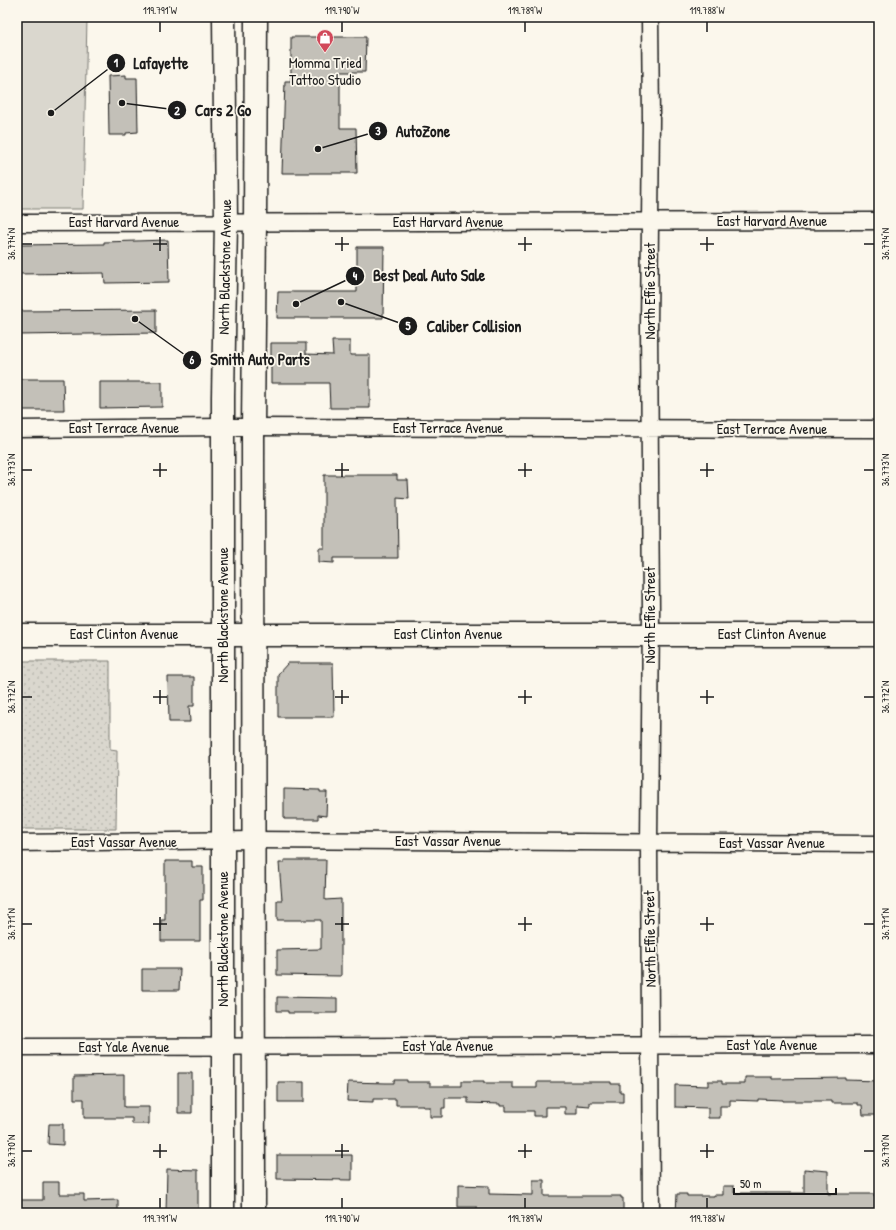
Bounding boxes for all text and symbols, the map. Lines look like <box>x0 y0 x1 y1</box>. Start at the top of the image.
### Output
text: 119.791°W <box>143 4 178 17</box>
text: 119.790°W <box>325 4 360 17</box>
text: 119.789°W <box>508 4 543 17</box>
text: 119.788°W <box>689 4 725 17</box>
shop icon: Momma Tried Tattoo Studio <box>315 28 335 53</box>
callout: Lafayette <box>106 49 196 77</box>
text: Lafayette <box>134 52 189 75</box>
place label: Momma Tried Tattoo Studio <box>289 52 361 90</box>
text: 1 <box>114 54 119 71</box>
callout: Cars 2 Go <box>167 96 259 124</box>
text: Cars 2 Go <box>195 99 252 121</box>
text: 2 <box>174 102 180 119</box>
callout: AutoZone <box>368 117 459 145</box>
text: AutoZone <box>396 120 451 142</box>
text: 3 <box>375 122 381 139</box>
street label: North Blackstone Avenue <box>213 199 236 335</box>
street label: East Harvard Avenue <box>717 210 827 231</box>
street label: East Harvard Avenue <box>69 211 179 232</box>
street label: East Harvard Avenue <box>393 211 503 232</box>
text: 36.774°N <box>5 228 18 260</box>
text: 36.774°N <box>879 228 892 260</box>
street label: North Effie Street <box>639 242 660 339</box>
callout: Best Deal Auto Sale <box>345 262 493 290</box>
text: Best Deal Auto Sale <box>373 264 486 286</box>
text: 4 <box>353 267 358 284</box>
callout: Caliber Collision <box>398 312 529 340</box>
text: Caliber Collision <box>427 315 521 337</box>
text: 5 <box>405 317 411 334</box>
callout: Smith Auto Parts <box>182 346 317 374</box>
text: Smith Auto Parts <box>210 348 311 370</box>
text: 6 <box>190 351 195 368</box>
street label: East Terrace Avenue <box>69 417 179 438</box>
street label: East Terrace Avenue <box>393 417 503 438</box>
street label: East Terrace Avenue <box>717 418 827 439</box>
text: 36.773°N <box>5 454 18 486</box>
text: 36.773°N <box>879 454 892 486</box>
street label: North Blackstone Avenue <box>212 547 233 683</box>
street label: North Effie Street <box>639 566 660 663</box>
street label: East Clinton Avenue <box>70 623 178 644</box>
street label: East Clinton Avenue <box>394 623 502 644</box>
street label: East Clinton Avenue <box>718 623 826 644</box>
text: 36.772°N <box>5 681 18 713</box>
text: 36.772°N <box>879 681 892 713</box>
street label: East Vassar Avenue <box>395 830 501 851</box>
street label: East Vassar Avenue <box>71 831 177 852</box>
street label: East Vassar Avenue <box>719 832 825 853</box>
street label: North Blackstone Avenue <box>212 871 233 1007</box>
street label: North Effie Street <box>638 890 661 988</box>
text: 36.771°N <box>5 908 18 940</box>
text: 36.771°N <box>879 908 892 940</box>
street label: East Yale Avenue <box>727 1034 817 1055</box>
street label: East Yale Avenue <box>403 1035 493 1056</box>
street label: East Yale Avenue <box>79 1036 169 1057</box>
text: 36.770°N <box>5 1135 18 1167</box>
text: 36.770°N <box>879 1135 892 1167</box>
scale bar <box>734 1170 836 1196</box>
text: 50 m <box>740 1175 761 1192</box>
text: 119.791°W <box>143 1212 178 1225</box>
text: 119.790°W <box>325 1212 360 1225</box>
text: 119.789°W <box>508 1212 543 1225</box>
text: 119.788°W <box>689 1212 725 1225</box>

